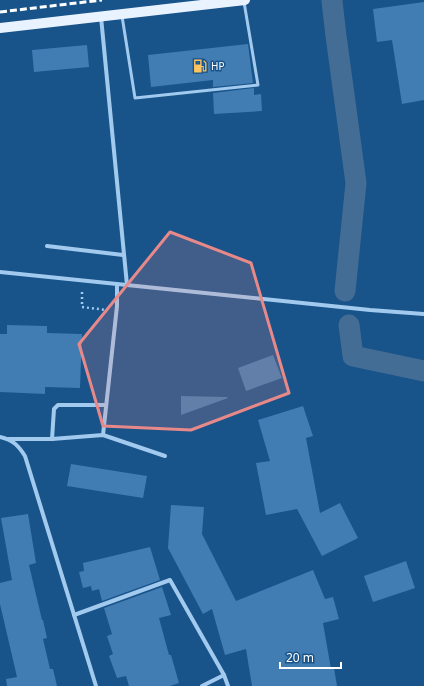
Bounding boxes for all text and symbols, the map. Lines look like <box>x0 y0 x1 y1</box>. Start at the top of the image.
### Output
fuel station icon: HP <box>192 58 208 74</box>
place label: HP <box>211 59 224 73</box>
scale bar <box>280 644 341 670</box>
text: 20 m <box>286 649 314 666</box>

